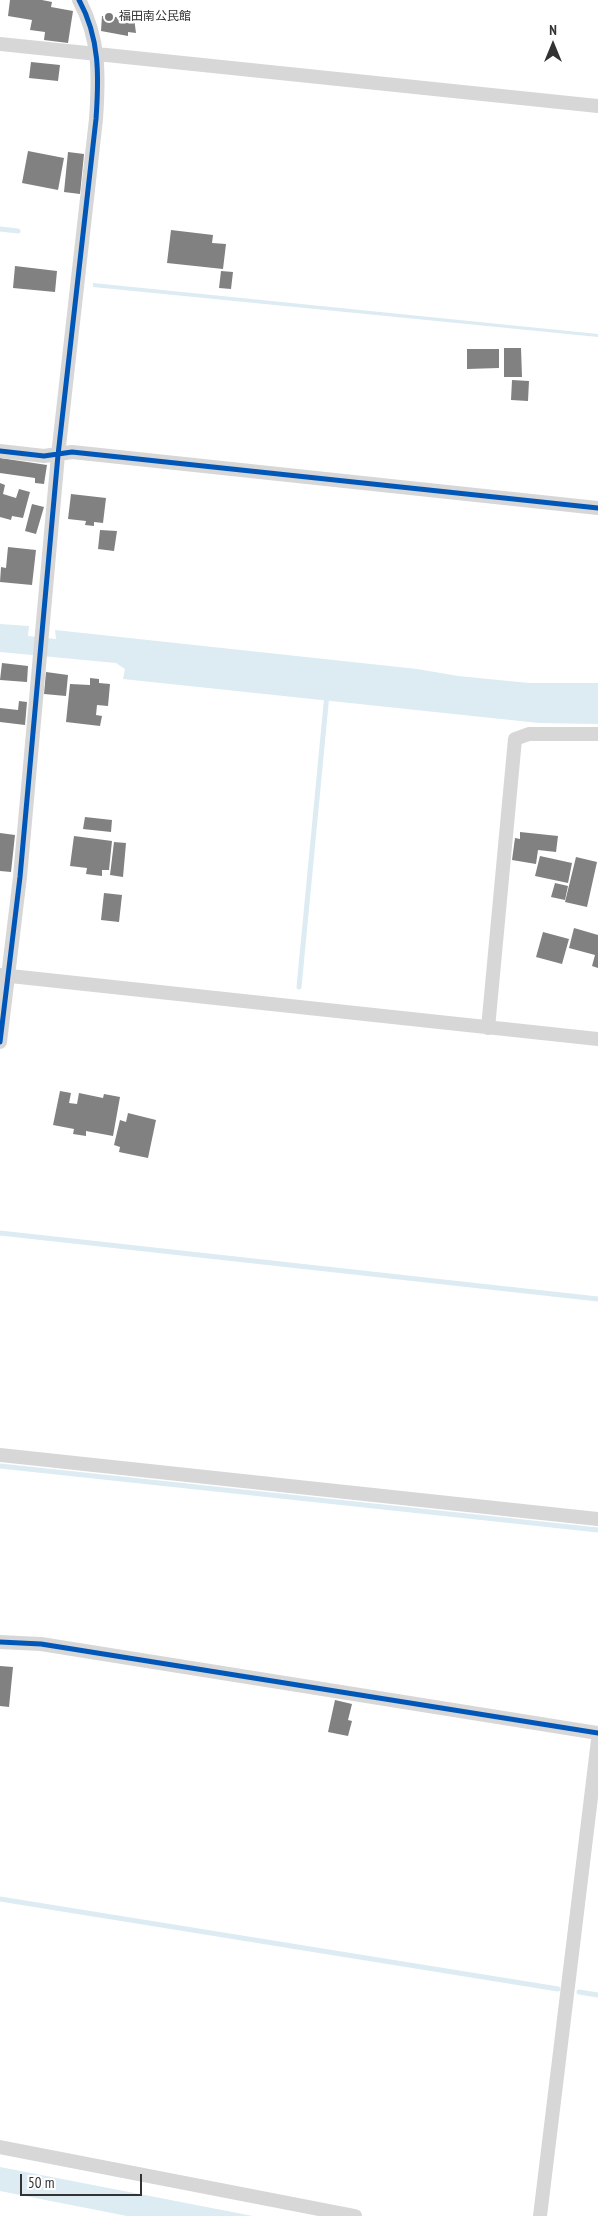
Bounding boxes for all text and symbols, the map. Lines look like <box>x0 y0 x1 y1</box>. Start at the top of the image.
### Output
place label: 福田南公民館 <box>119 10 191 24</box>
marker: 福田南公民館 <box>103 11 115 23</box>
north arrow <box>528 20 578 70</box>
text: N <box>549 21 557 39</box>
scale bar <box>22 2164 145 2196</box>
text: 50 m <box>28 2173 54 2192</box>

